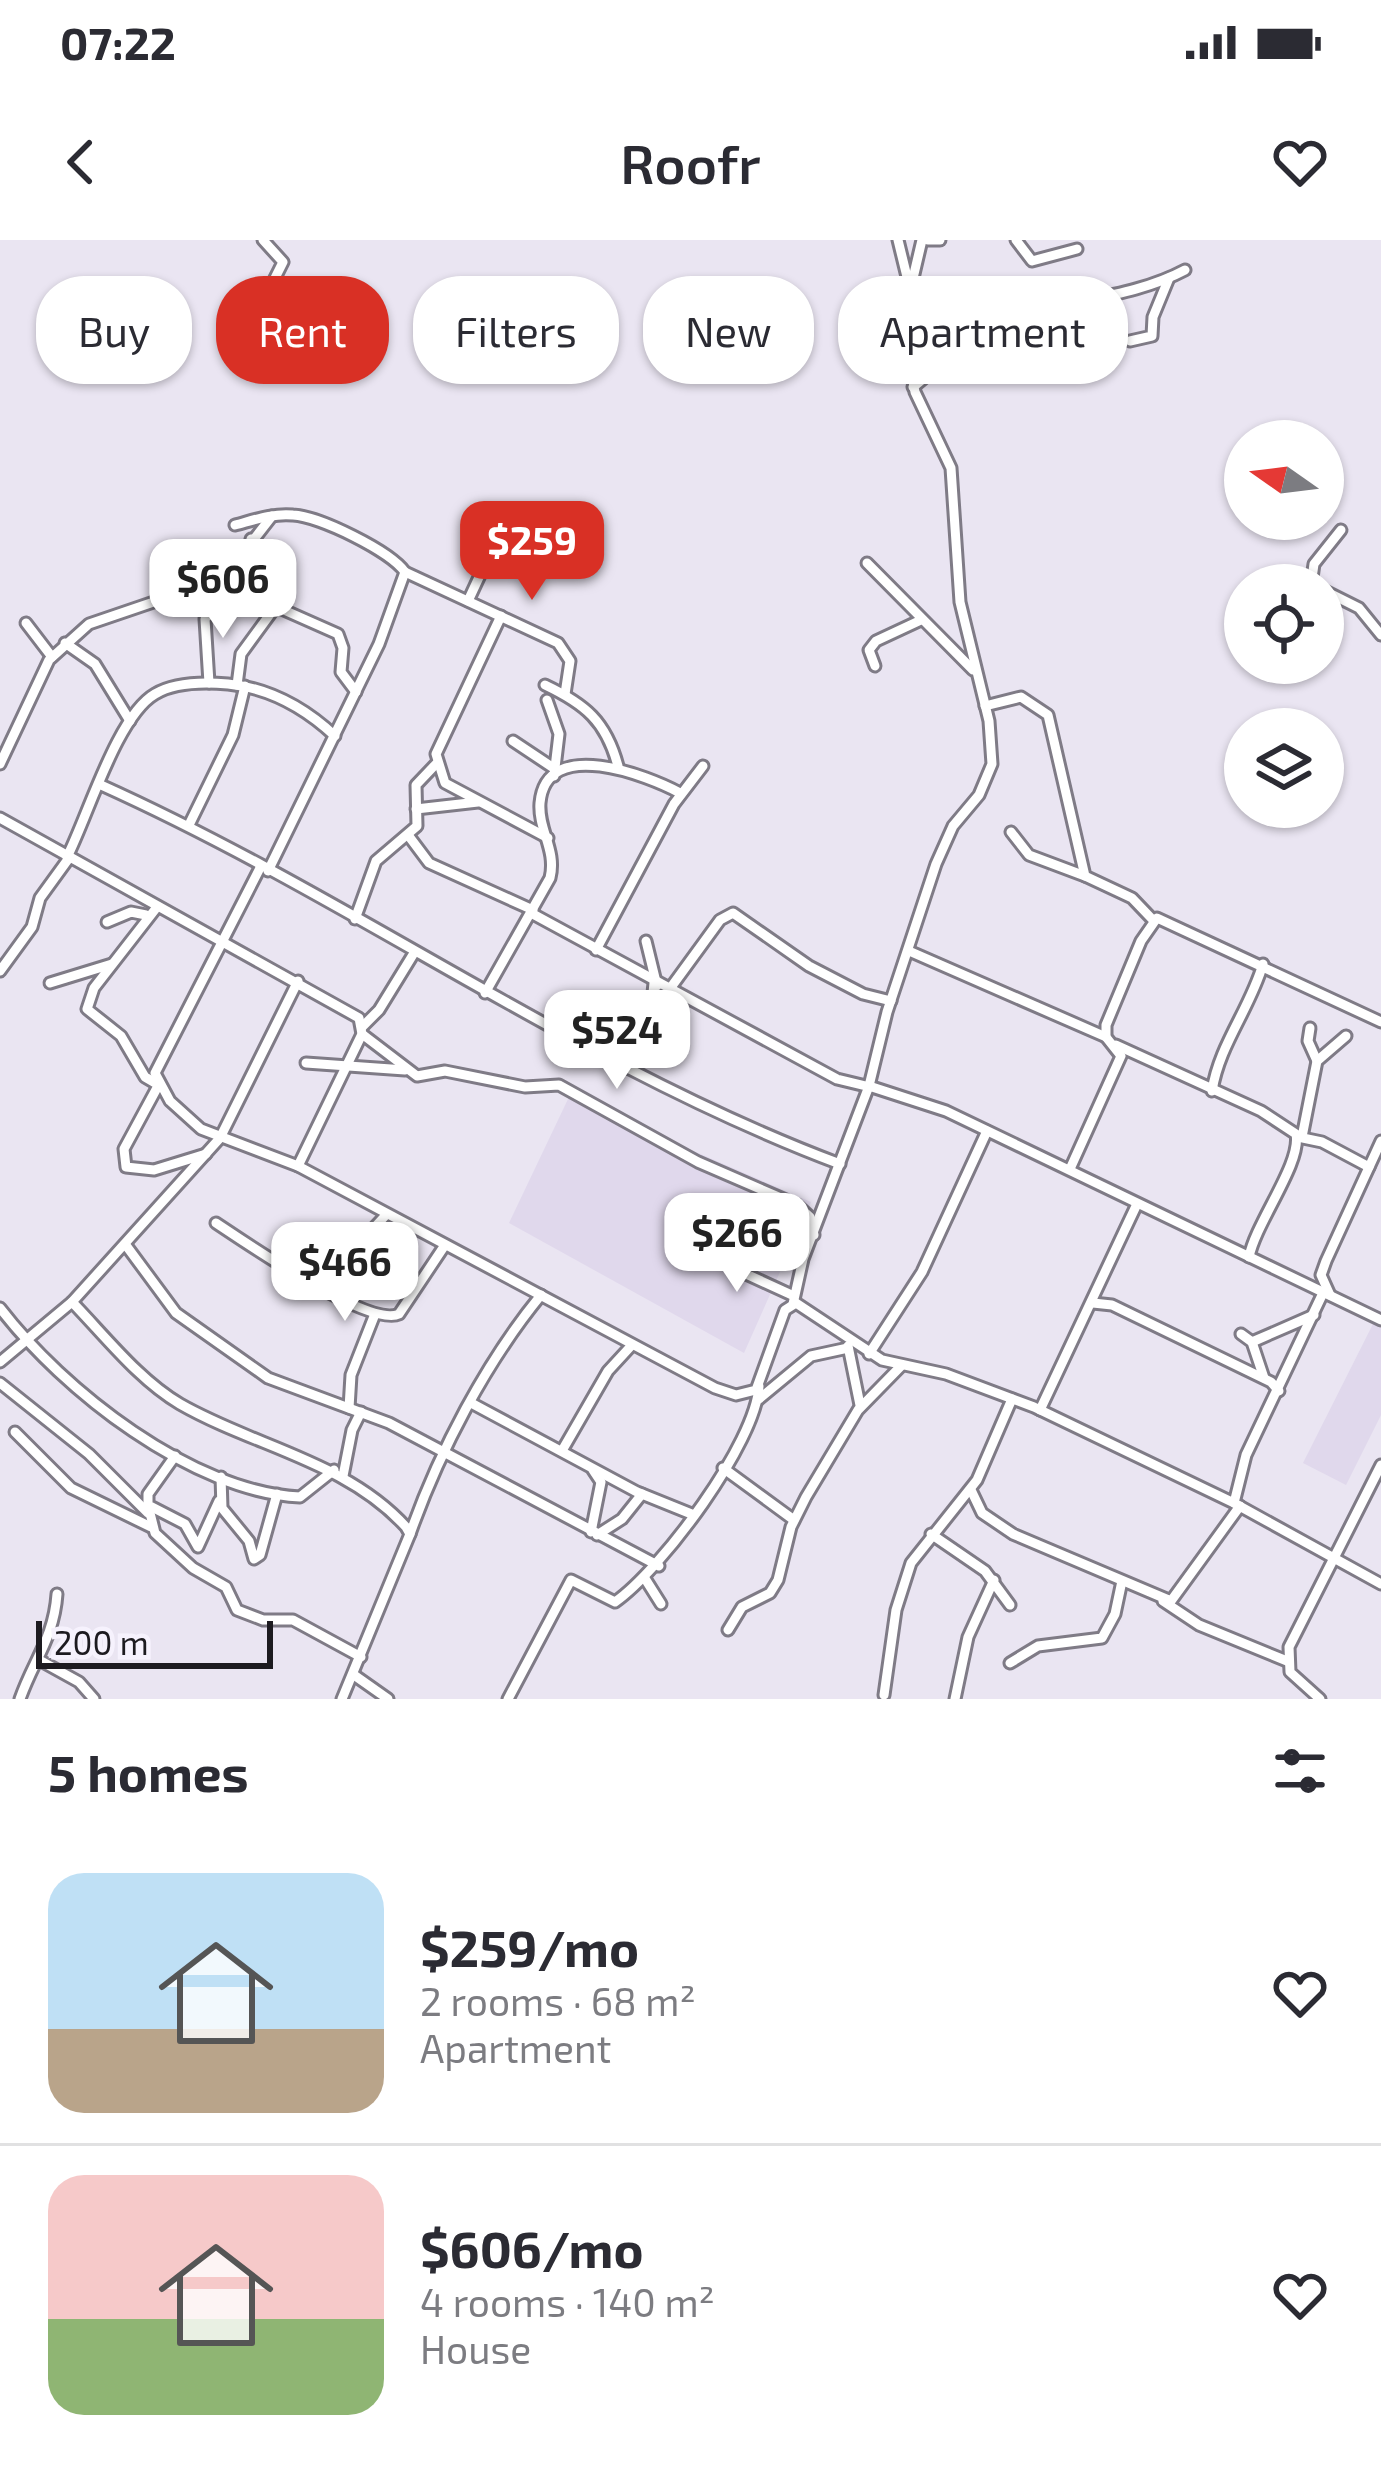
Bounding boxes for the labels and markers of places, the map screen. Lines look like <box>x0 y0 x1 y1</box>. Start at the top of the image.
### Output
pin: $259 <box>461 501 603 603</box>
pin: $606 <box>152 539 294 641</box>
pin: $524 <box>546 990 688 1092</box>
pin: $266 <box>666 1193 808 1295</box>
pin: $466 <box>274 1222 416 1324</box>

